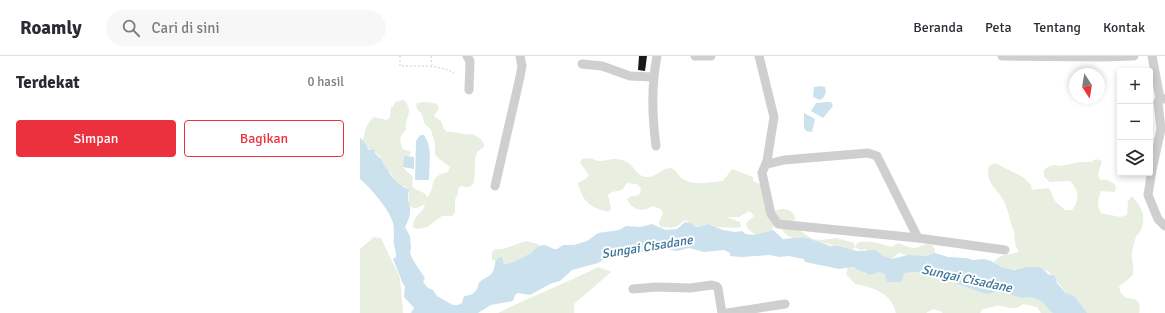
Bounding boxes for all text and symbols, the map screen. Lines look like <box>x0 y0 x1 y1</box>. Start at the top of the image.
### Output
search box <box>106 10 386 46</box>
text: Roamly <box>20 16 82 40</box>
icon: search <box>120 17 142 39</box>
text: Cari di sini <box>152 19 219 37</box>
text: Beranda <box>913 19 963 36</box>
text: Peta <box>985 19 1012 36</box>
text: Tentang <box>1034 19 1081 36</box>
text: Kontak <box>1103 19 1145 36</box>
north arrow <box>1069 68 1105 104</box>
map controls <box>1117 68 1153 176</box>
button: + <box>1117 68 1153 104</box>
text: Terdekat <box>16 72 80 93</box>
text: 0 hasil <box>307 74 344 90</box>
button: − <box>1117 104 1153 140</box>
button: Simpan <box>16 120 176 157</box>
button: Bagikan <box>184 120 344 157</box>
button: layers <box>1117 140 1153 176</box>
water label: Sungai Cisadane <box>600 232 695 262</box>
water label: Sungai Cisadane <box>920 262 1015 297</box>

